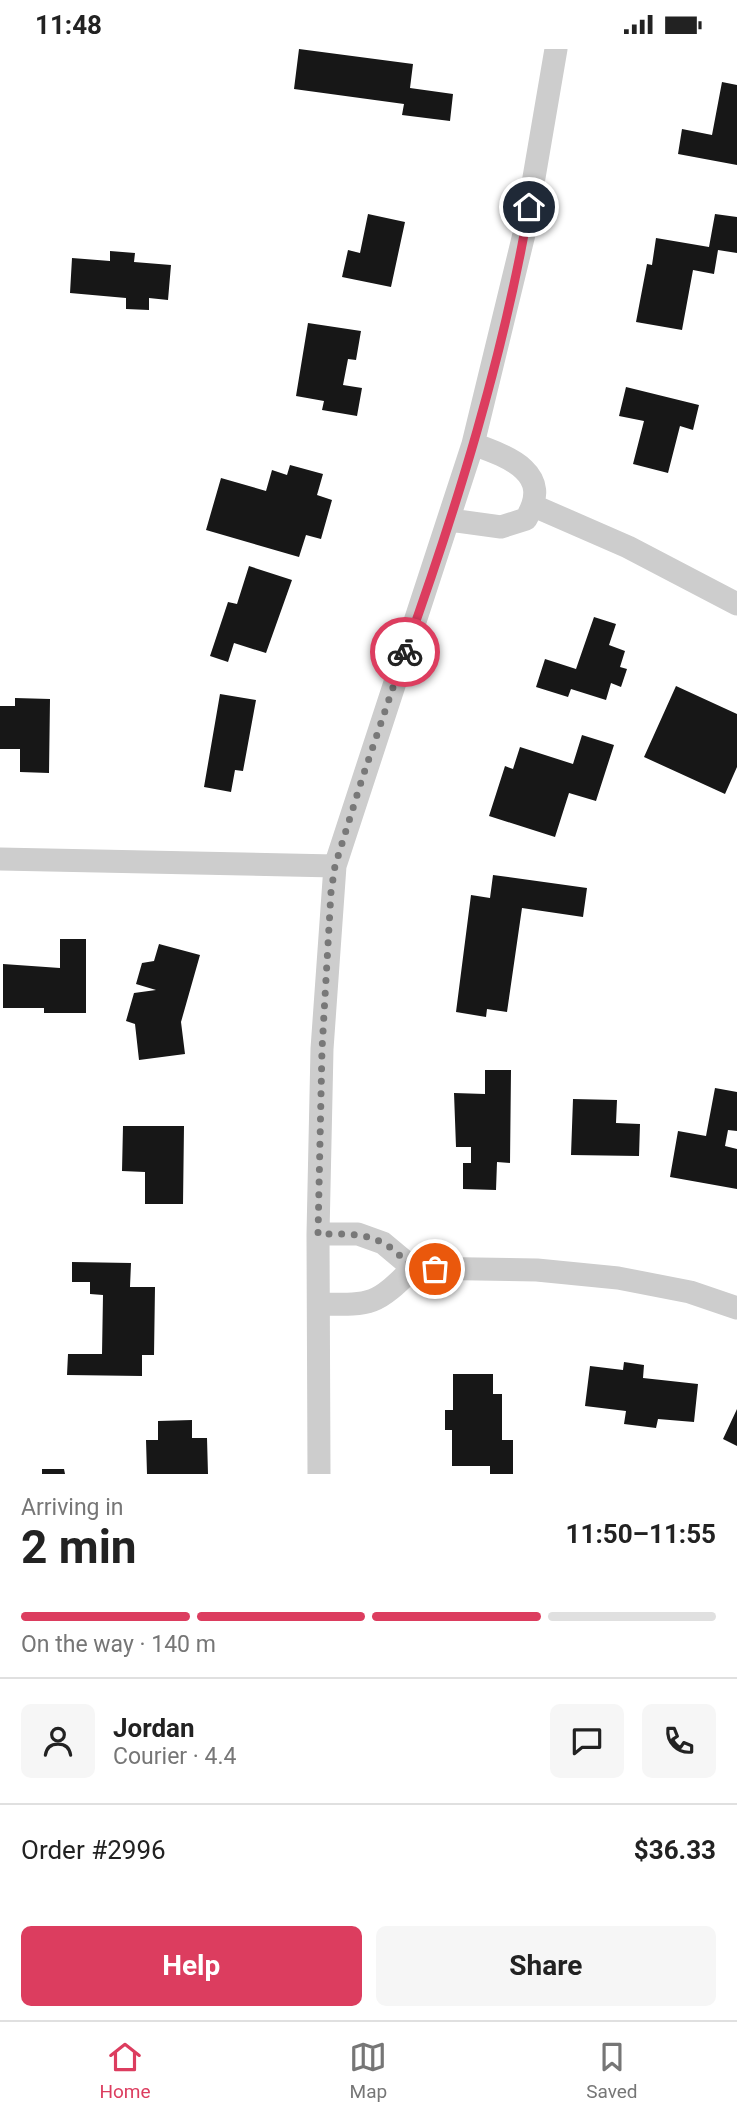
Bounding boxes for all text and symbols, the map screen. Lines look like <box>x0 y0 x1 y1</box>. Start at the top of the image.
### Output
text: 11:48 <box>35 10 102 40</box>
pin <box>499 177 559 237</box>
icon: home <box>510 188 548 226</box>
courier <box>370 617 440 687</box>
icon: bike <box>386 633 424 671</box>
pin <box>405 1239 465 1299</box>
icon: bag <box>416 1250 454 1288</box>
text: Arriving in <box>21 1494 124 1521</box>
text: 11:50–11:55 <box>566 1519 716 1549</box>
text: 2 min <box>21 1520 137 1574</box>
text: On the way · 140 m <box>21 1631 216 1658</box>
button: person <box>21 1704 95 1778</box>
button: chat <box>550 1704 624 1778</box>
button: phone <box>642 1704 716 1778</box>
text: Jordan <box>113 1713 195 1743</box>
text: Courier · 4.4 <box>113 1743 236 1770</box>
text: Order #2996 <box>21 1835 166 1865</box>
text: $36.33 <box>634 1835 716 1865</box>
button: Help <box>21 1926 362 2006</box>
button: Share <box>376 1926 716 2006</box>
tab: Home <box>99 2038 151 2103</box>
tab: Map <box>349 2038 387 2103</box>
tab: Saved <box>586 2038 638 2103</box>

